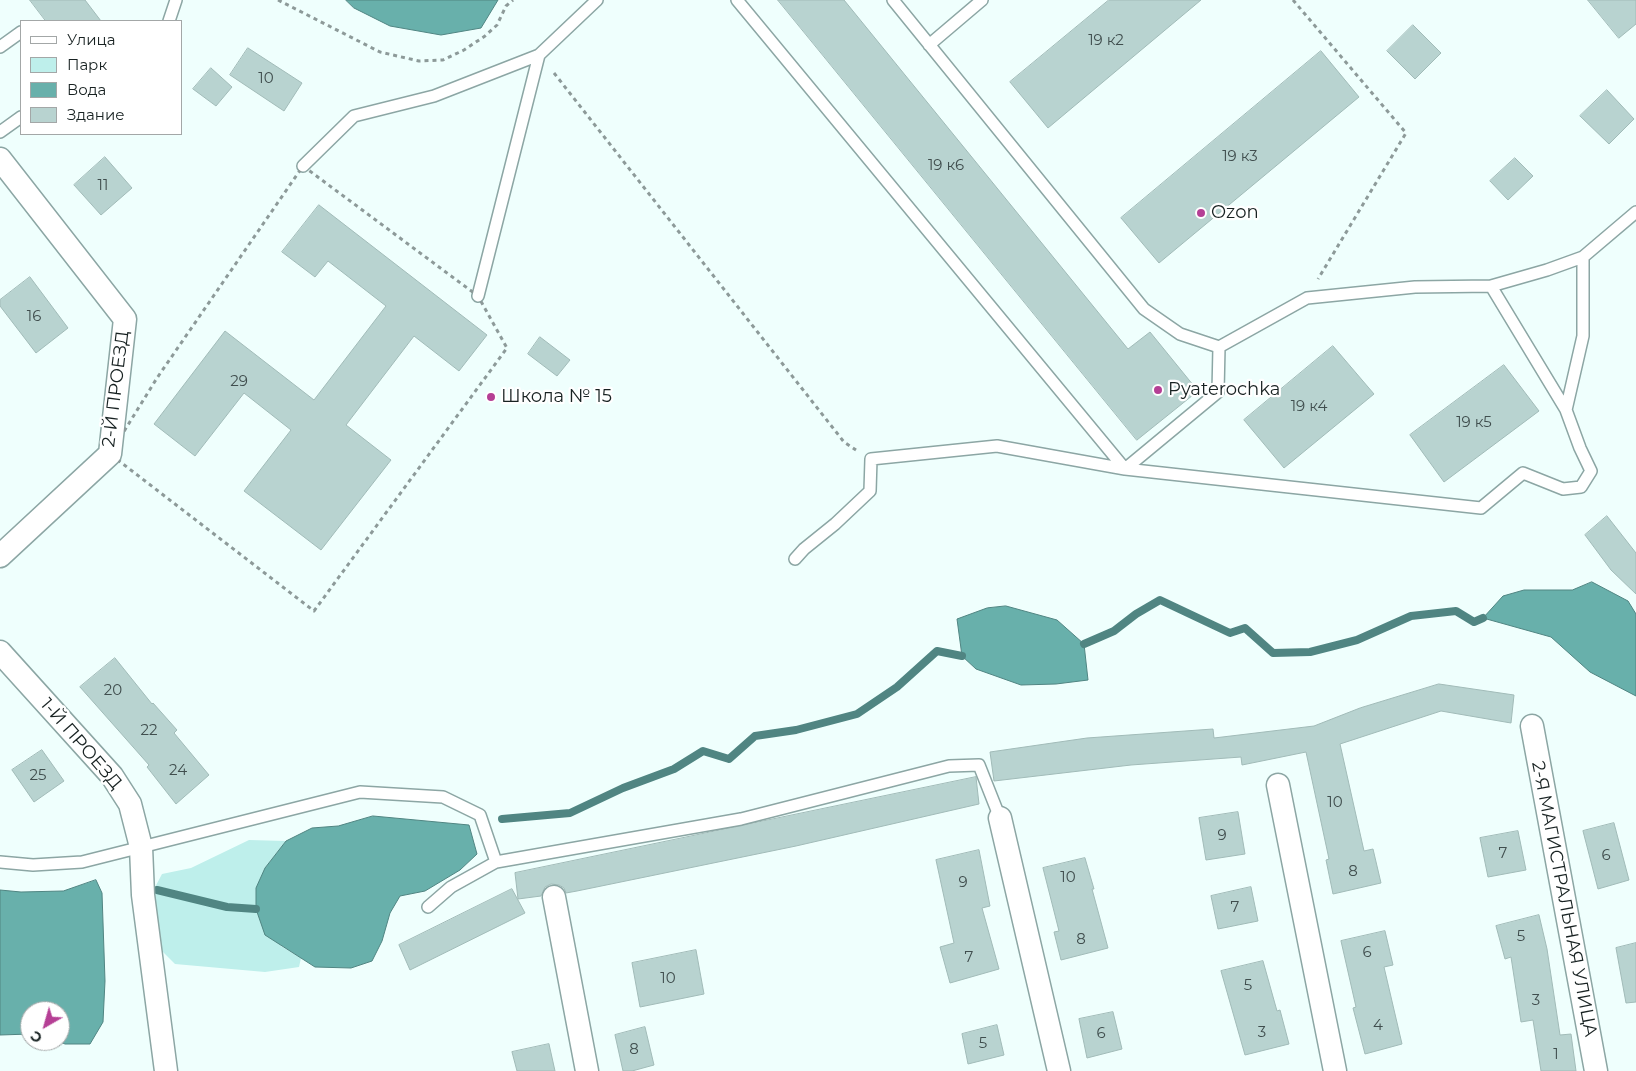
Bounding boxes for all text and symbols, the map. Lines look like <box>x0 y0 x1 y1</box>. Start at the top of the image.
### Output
legend <box>20 20 182 135</box>
text: Улица <box>67 30 115 49</box>
house number: 19 к2 <box>1088 32 1124 50</box>
text: Парк <box>67 55 107 74</box>
house number: 10 <box>258 70 274 88</box>
text: Вода <box>67 80 106 99</box>
text: Здание <box>67 105 125 124</box>
house number: 19 к3 <box>1222 148 1258 166</box>
house number: 19 к6 <box>928 157 964 175</box>
house number: 11 <box>98 177 108 195</box>
place label: Ozon <box>1211 202 1259 224</box>
marker: Ozon <box>1195 207 1207 219</box>
house number: 16 <box>27 308 41 326</box>
street label: 2-Й ПРОЕЗД <box>98 330 134 448</box>
house number: 29 <box>230 373 248 391</box>
place label: Pyaterochka <box>1168 379 1280 401</box>
marker: Pyaterochka <box>1152 384 1164 396</box>
place label: Школа № 15 <box>501 386 612 408</box>
marker: Школа № 15 <box>485 391 497 403</box>
house number: 19 к4 <box>1291 398 1327 416</box>
house number: 19 к5 <box>1456 414 1492 432</box>
house number: 20 <box>104 682 122 700</box>
street label: 1-Й ПРОЕЗД <box>36 694 126 794</box>
house number: 22 <box>140 722 158 740</box>
street label: 2-Я МАГИСТРАЛЬНАЯ УЛИЦА <box>1527 759 1601 1039</box>
house number: 24 <box>169 762 187 780</box>
house number: 25 <box>29 767 47 785</box>
house number: 10 <box>1327 794 1343 812</box>
house number: 9 <box>1217 827 1227 845</box>
house number: 7 <box>1499 845 1507 863</box>
house number: 6 <box>1601 847 1611 865</box>
house number: 8 <box>1348 863 1358 881</box>
house number: 10 <box>1060 869 1076 887</box>
house number: 9 <box>958 874 968 892</box>
house number: 7 <box>1231 899 1239 917</box>
house number: 5 <box>1517 928 1525 946</box>
house number: 8 <box>1076 931 1086 949</box>
house number: 6 <box>1362 944 1372 962</box>
house number: 7 <box>965 949 973 967</box>
house number: 10 <box>660 970 676 988</box>
house number: 5 <box>1244 977 1252 995</box>
house number: 3 <box>1532 992 1540 1010</box>
north arrow <box>20 1001 70 1051</box>
house number: 4 <box>1373 1017 1383 1035</box>
house number: 3 <box>1258 1024 1266 1042</box>
house number: 6 <box>1096 1025 1106 1043</box>
text: С <box>27 1027 46 1047</box>
house number: 5 <box>979 1035 987 1053</box>
house number: 8 <box>629 1041 639 1059</box>
house number: 1 <box>1553 1046 1559 1064</box>

